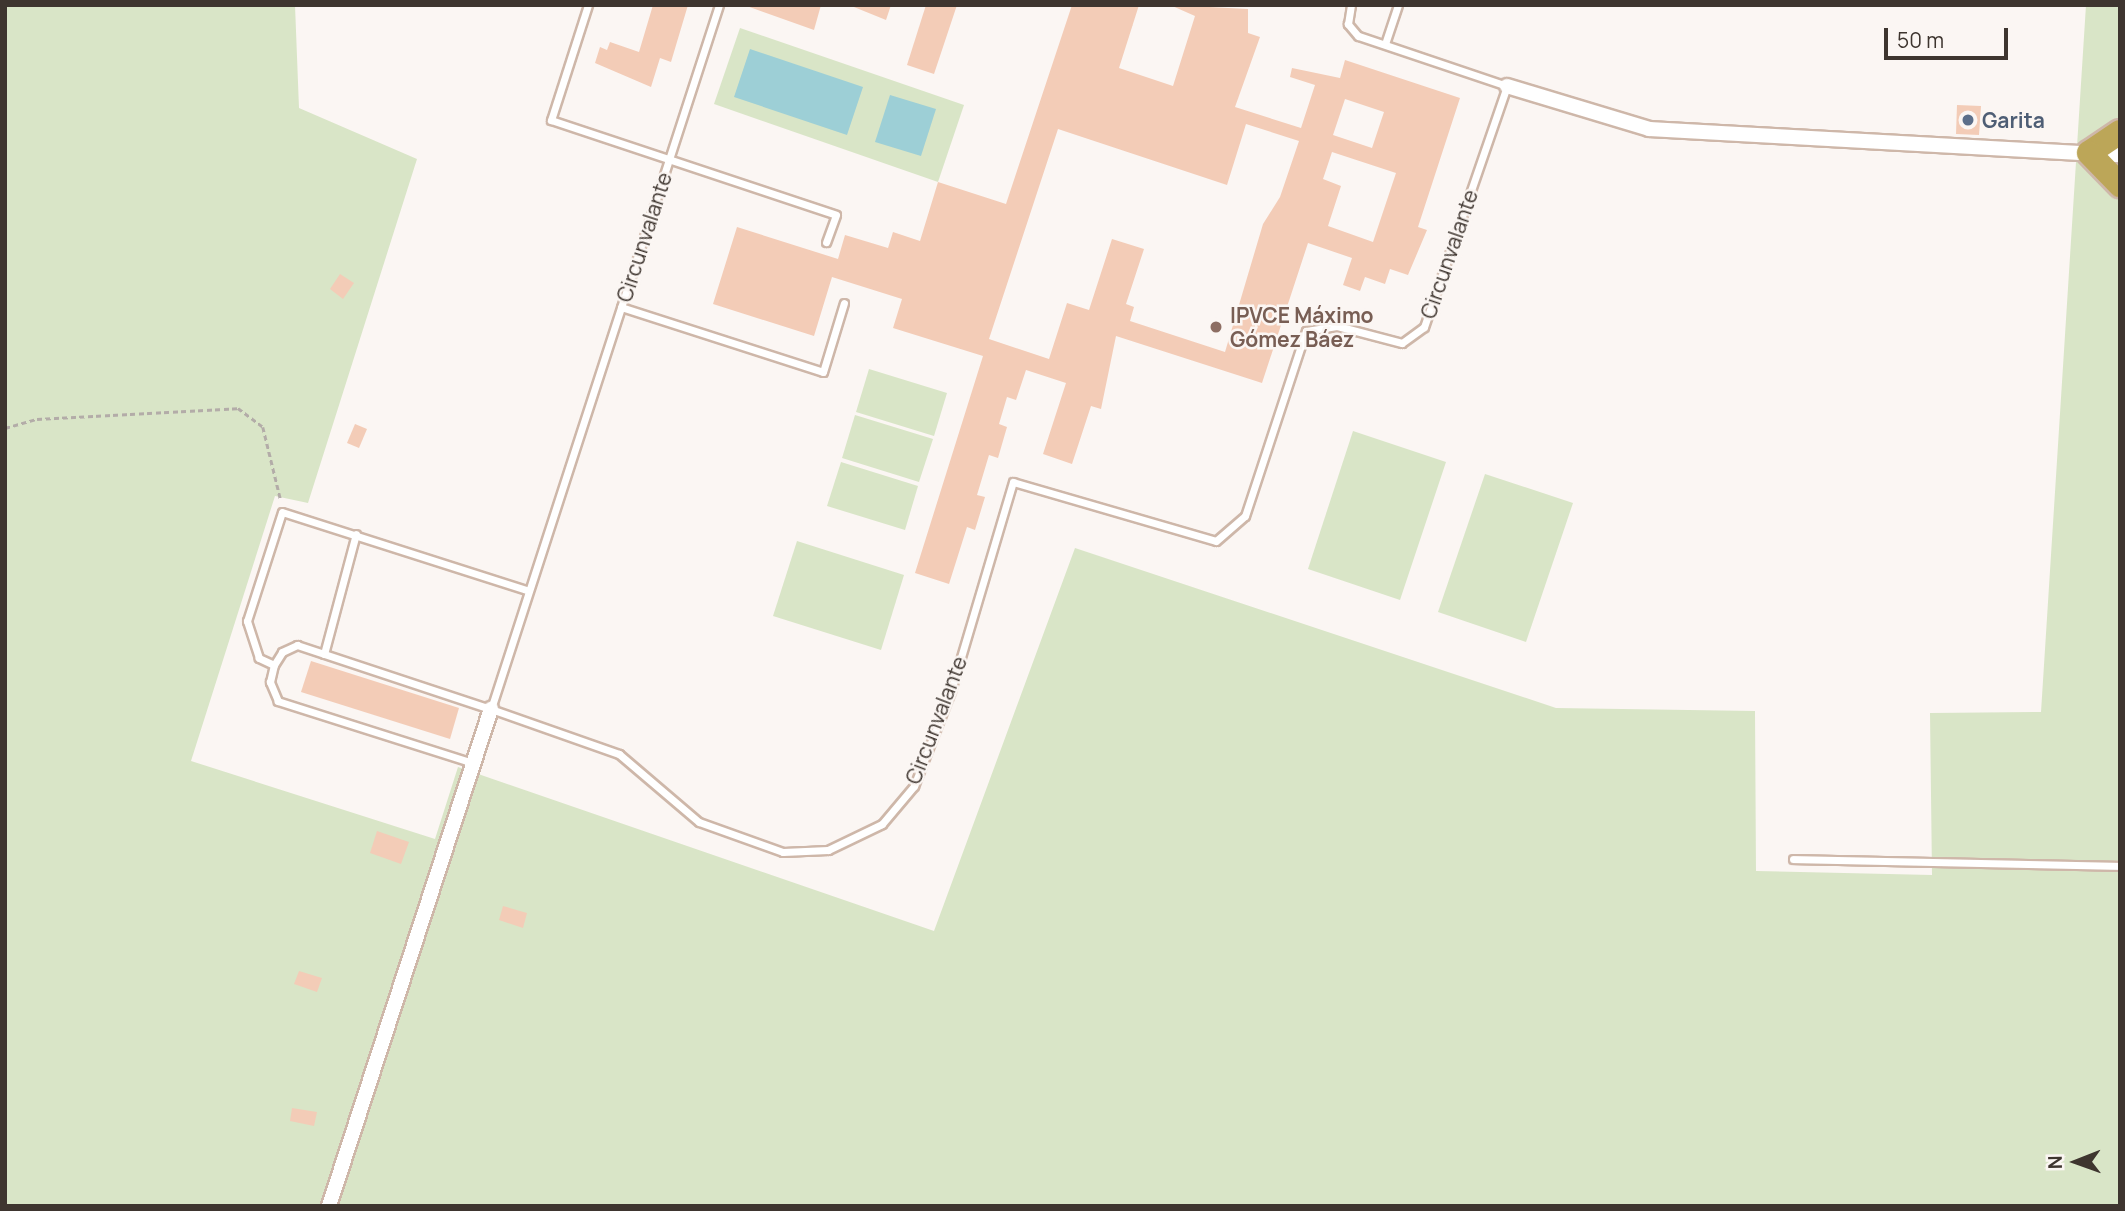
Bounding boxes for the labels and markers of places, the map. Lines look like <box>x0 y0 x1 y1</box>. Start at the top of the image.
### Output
place label: Garita <box>1982 107 2045 133</box>
marker: Garita <box>1960 112 1976 128</box>
place label: IPVCE Máximo Gómez Báez <box>1230 302 1374 352</box>
marker: IPVCE Máximo Gómez Báez <box>1208 319 1224 335</box>

